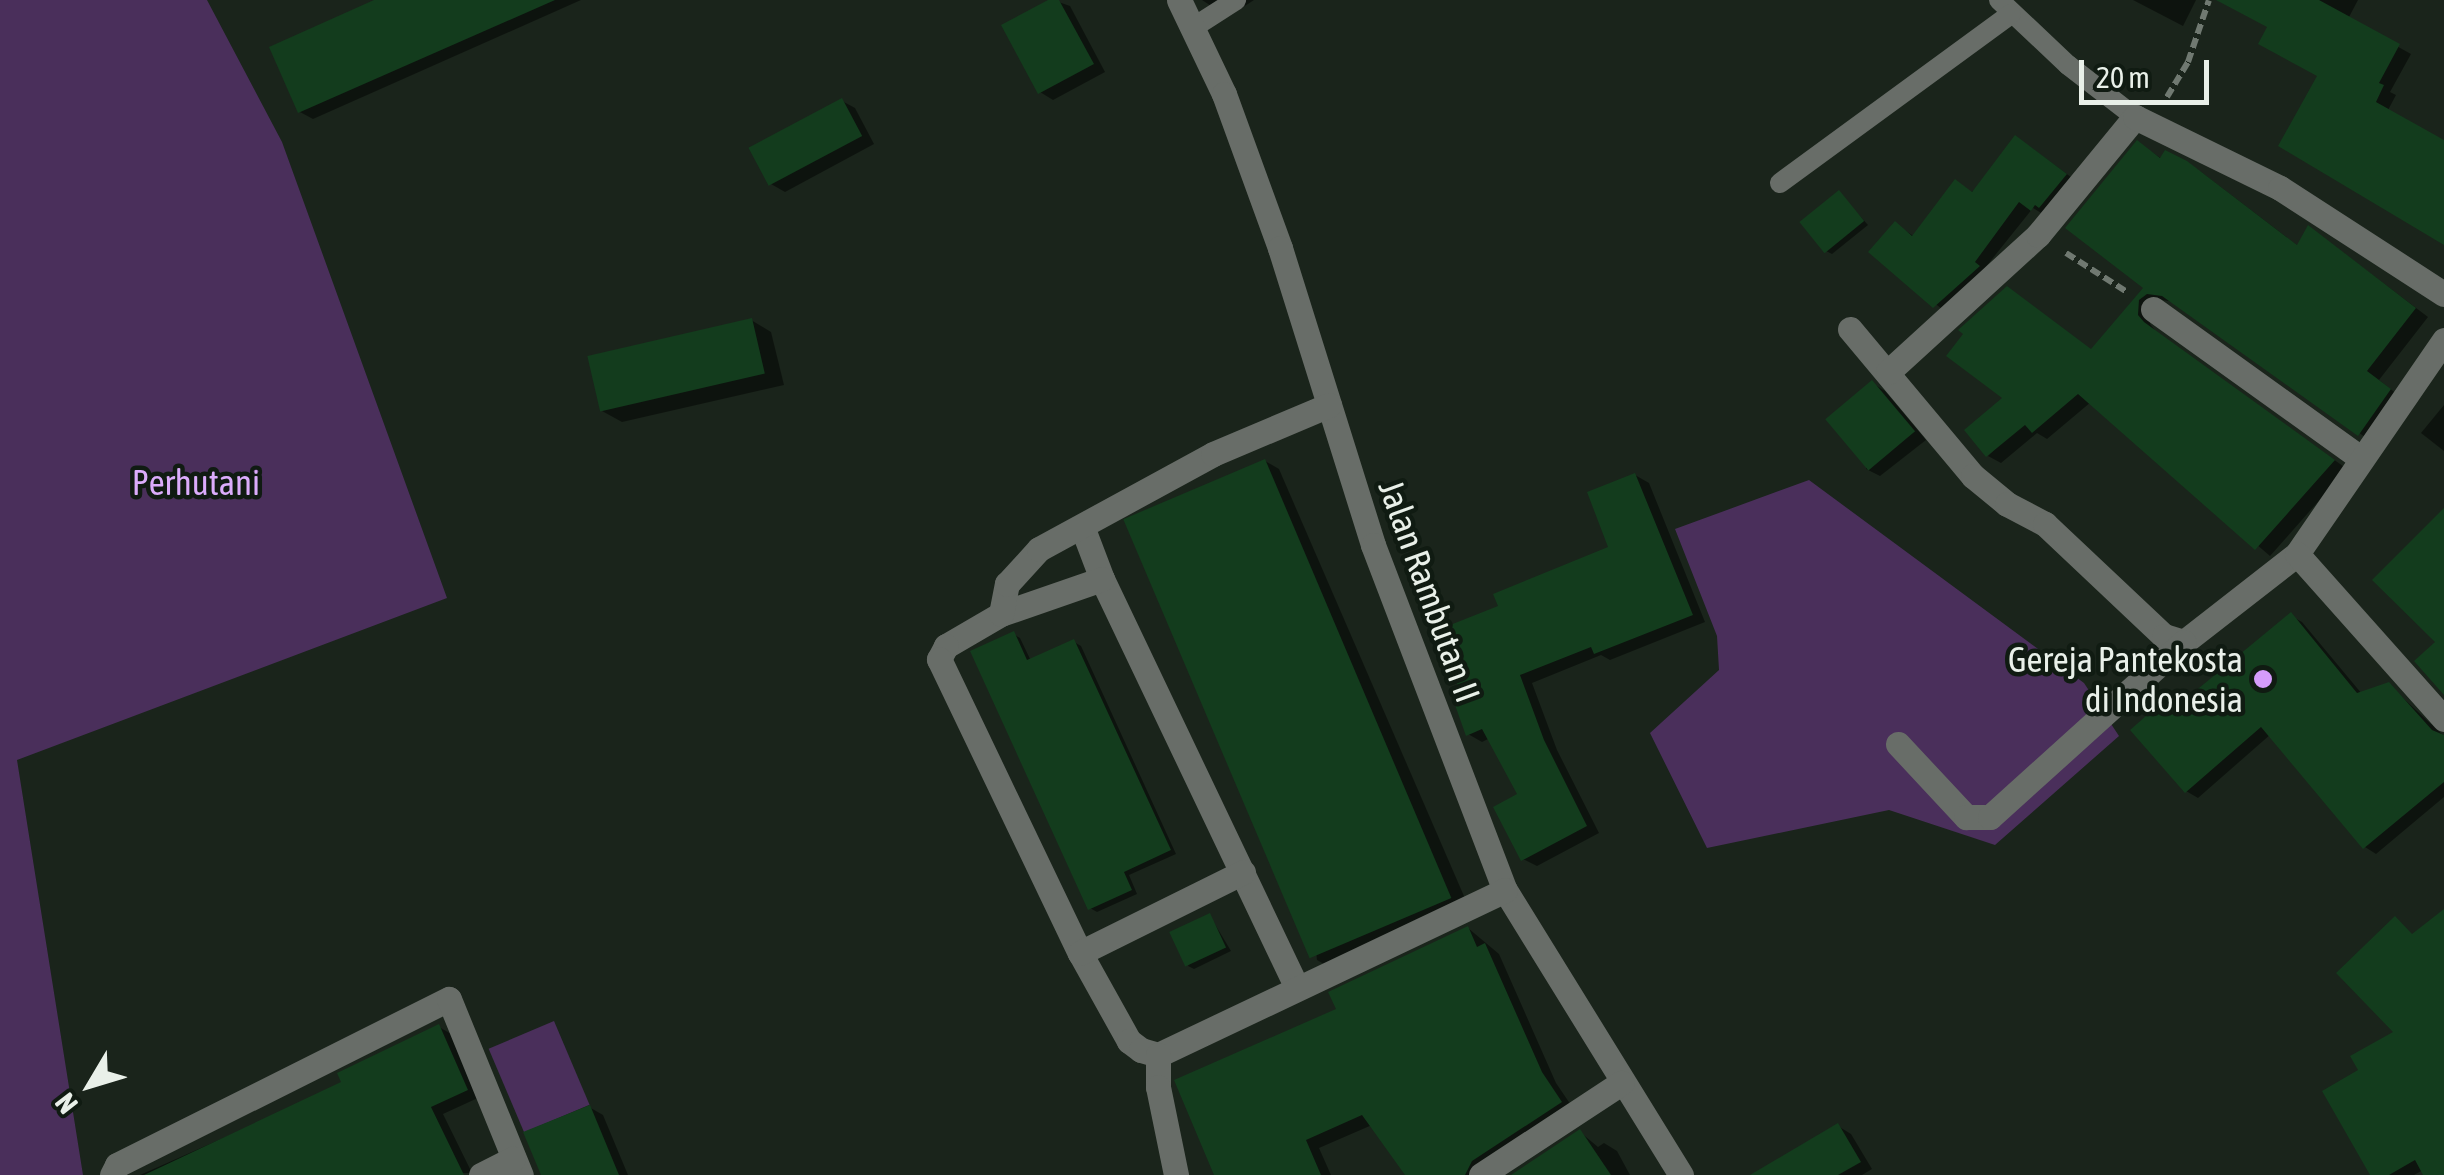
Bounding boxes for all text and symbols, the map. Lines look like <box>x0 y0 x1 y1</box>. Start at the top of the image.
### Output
scale bar <box>2084 40 2214 102</box>
text: 20 m <box>2096 60 2150 94</box>
park label: Perhutani <box>132 461 260 503</box>
street label: Jalan Rambutan II <box>1370 474 1490 708</box>
place label: Gereja Pantekosta di Indonesia <box>2008 638 2243 720</box>
marker: Gereja Pantekosta di Indonesia <box>2252 668 2274 690</box>
north arrow <box>40 1035 140 1135</box>
text: N <box>49 1087 84 1120</box>

